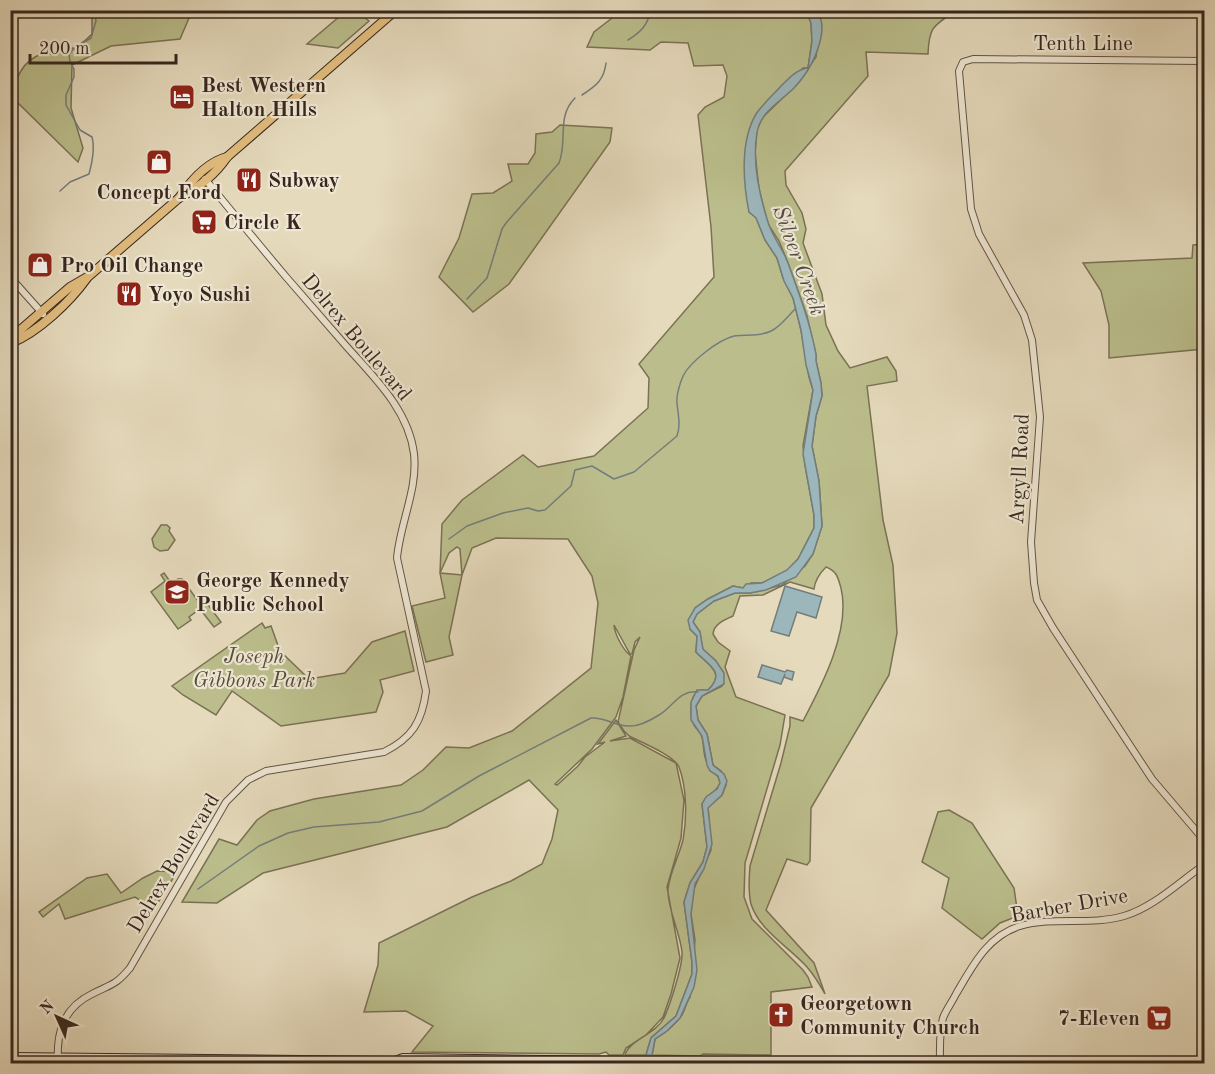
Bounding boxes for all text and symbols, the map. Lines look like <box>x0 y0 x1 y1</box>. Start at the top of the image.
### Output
scale bar <box>30 27 176 65</box>
street label: Tenth Line <box>1033 34 1133 55</box>
text: 200 m <box>39 40 90 58</box>
place label: Best Western Halton Hills <box>201 76 326 121</box>
hotel icon: Best Western Halton Hills <box>167 82 197 112</box>
shop icon: Concept Ford <box>144 147 174 177</box>
restaurant icon: Subway <box>234 165 264 195</box>
place label: Subway <box>268 171 340 192</box>
place label: Concept Ford <box>97 183 221 204</box>
water label: Silver Creek <box>768 203 828 319</box>
supermarket icon: Circle K <box>189 207 219 237</box>
place label: Circle K <box>224 213 301 234</box>
shop icon: Pro Oil Change <box>25 250 55 280</box>
place label: Pro Oil Change <box>60 256 203 277</box>
street label: Delrex Boulevard <box>297 270 415 405</box>
restaurant icon: Yoyo Sushi <box>114 279 144 309</box>
place label: Yoyo Sushi <box>148 285 251 306</box>
street label: Argyll Road <box>1007 413 1034 525</box>
place label: George Kennedy Public School <box>196 571 350 616</box>
school or university icon: George Kennedy Public School <box>162 577 192 607</box>
park label: Joseph Gibbons Park <box>193 647 315 692</box>
street label: Delrex Boulevard <box>124 790 224 937</box>
street label: Barber Drive <box>1009 886 1130 927</box>
north arrow <box>27 987 87 1047</box>
place label: Georgetown Community Church <box>800 994 980 1039</box>
text: N <box>38 997 58 1018</box>
church icon: Georgetown Community Church <box>766 1000 796 1030</box>
supermarket icon: 7-Eleven <box>1144 1003 1174 1033</box>
place label: 7-Eleven <box>1058 1009 1140 1030</box>

